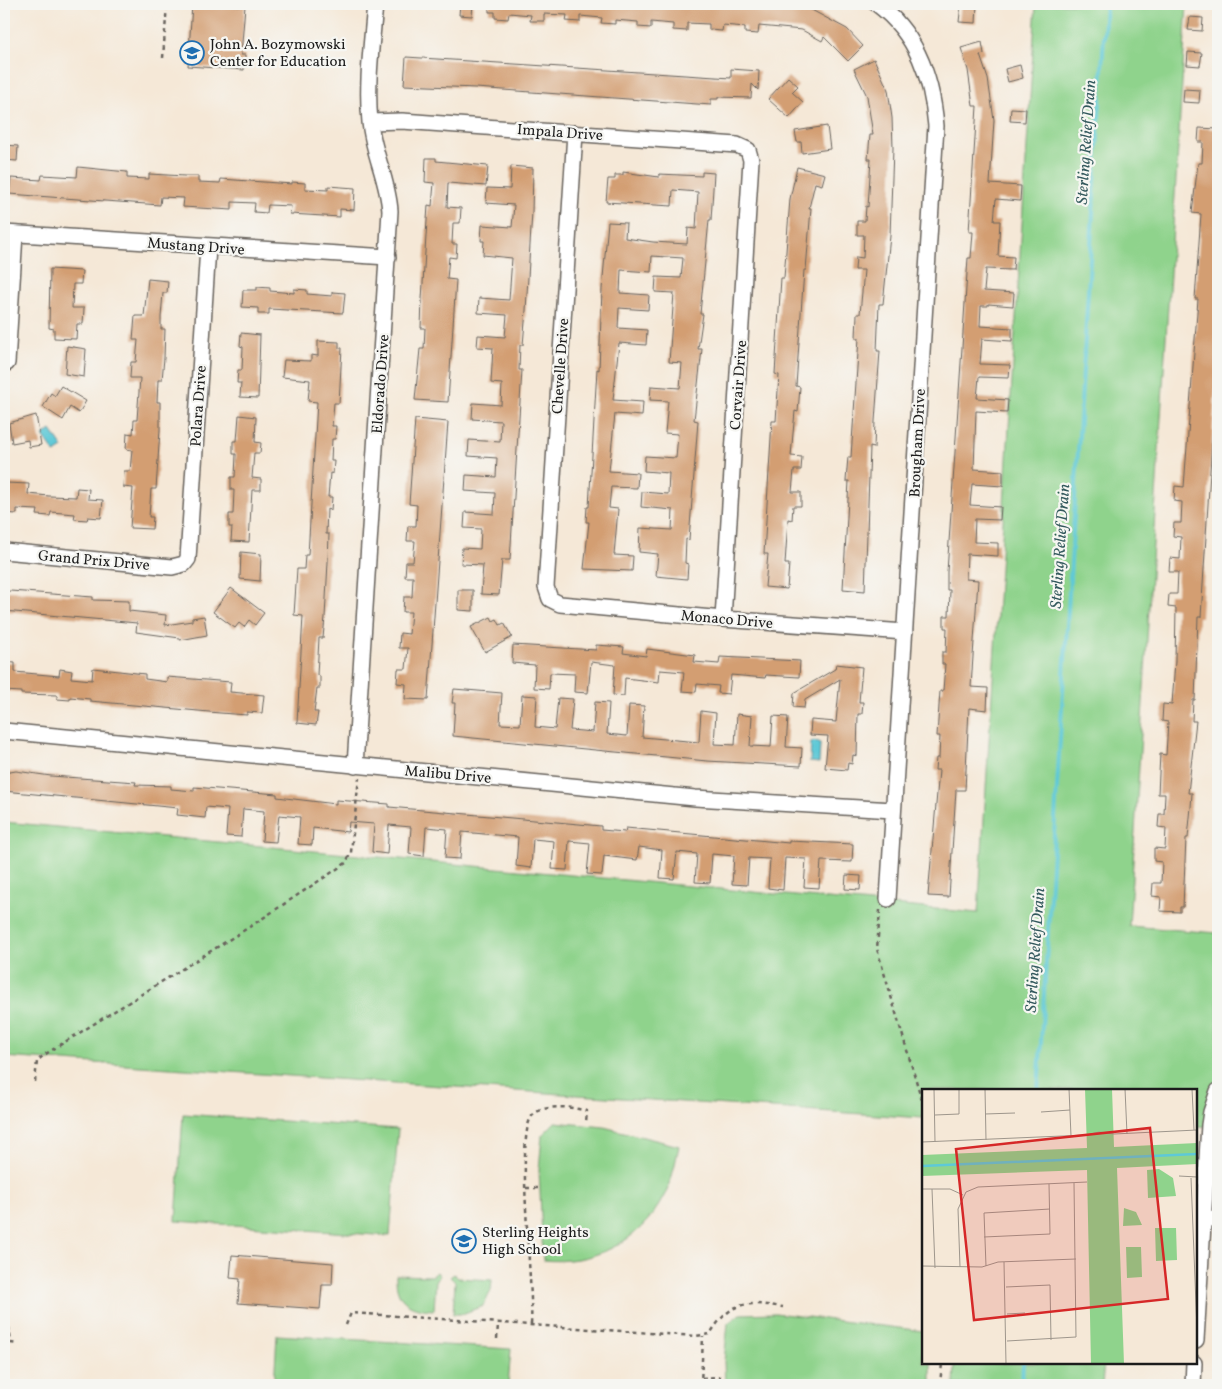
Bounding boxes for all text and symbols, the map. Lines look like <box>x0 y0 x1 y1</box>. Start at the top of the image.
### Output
place label: John A. Bozymowski Center for Education <box>210 35 346 73</box>
school or university icon: John A. Bozymowski Center for Education <box>179 40 205 66</box>
water label: Sterling Relief Drain <box>1072 79 1102 205</box>
street label: Impala Drive <box>516 120 604 147</box>
street label: Mustang Drive <box>147 234 245 261</box>
street label: Chevelle Drive <box>548 317 575 415</box>
street label: Eldorado Drive <box>368 334 395 435</box>
street label: Corvair Drive <box>726 340 753 431</box>
street label: Polara Drive <box>186 365 213 448</box>
street label: Brougham Drive <box>905 388 932 498</box>
water label: Sterling Relief Drain <box>1046 483 1076 609</box>
street label: Grand Prix Drive <box>37 546 151 577</box>
street label: Monaco Drive <box>680 606 774 635</box>
street label: Malibu Drive <box>404 761 492 790</box>
water label: Sterling Relief Drain <box>1021 887 1051 1013</box>
inset map <box>922 1089 1197 1364</box>
place label: Sterling Heights High School <box>482 1223 589 1261</box>
school or university icon: Sterling Heights High School <box>451 1228 477 1254</box>

